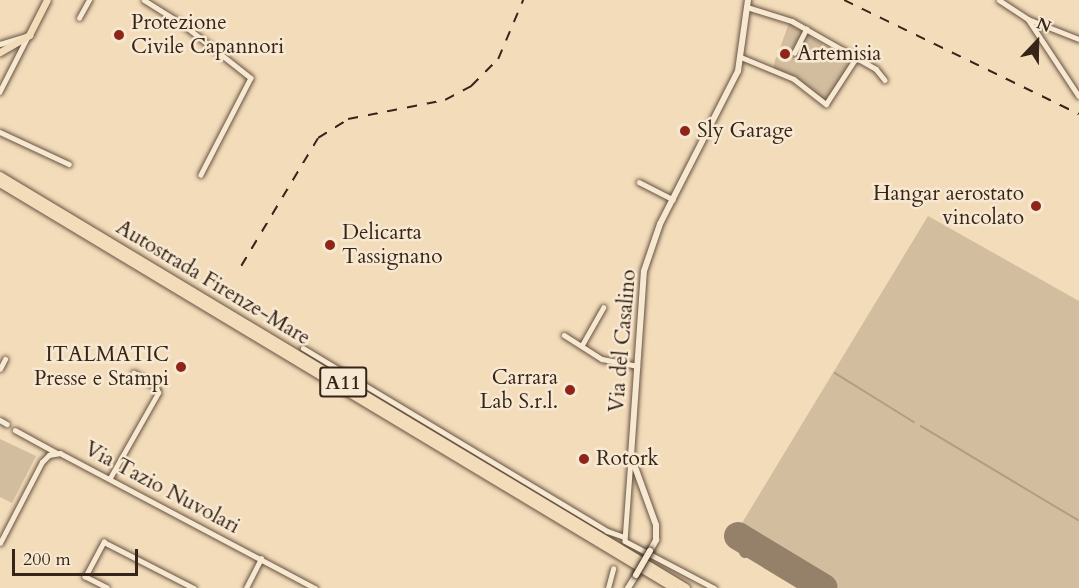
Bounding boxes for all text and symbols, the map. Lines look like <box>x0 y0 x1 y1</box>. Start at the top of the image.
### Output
place label: Protezione Civile Capannori <box>131 10 284 60</box>
north arrow <box>1007 12 1067 72</box>
text: N <box>1033 13 1054 38</box>
marker: Protezione Civile Capannori <box>112 28 126 42</box>
place label: Artemisia <box>797 41 881 67</box>
marker: Artemisia <box>778 47 792 61</box>
place label: Sly Garage <box>697 118 793 144</box>
marker: Sly Garage <box>678 124 692 138</box>
place label: Hangar aerostato vincolato <box>873 181 1024 231</box>
marker: Hangar aerostato vincolato <box>1029 199 1043 213</box>
street label: Autostrada Firenze-Mare <box>111 215 315 351</box>
place label: Delicarta Tassignano <box>342 220 442 270</box>
marker: Delicarta Tassignano <box>323 238 337 252</box>
street label: Via del Casalino <box>604 268 642 414</box>
place label: ITALMATIC Presse e Stampi <box>34 342 169 392</box>
marker: ITALMATIC Presse e Stampi <box>174 360 188 374</box>
road number: A11 <box>319 365 367 399</box>
place label: Carrara Lab S.r.l. <box>480 365 558 415</box>
marker: Carrara Lab S.r.l. <box>563 383 577 397</box>
street label: Via Tazio Nuvolari <box>80 436 244 540</box>
place label: Rotork <box>596 446 659 472</box>
marker: Rotork <box>577 452 591 466</box>
scale bar <box>15 537 141 575</box>
text: 200 m <box>23 547 71 572</box>

